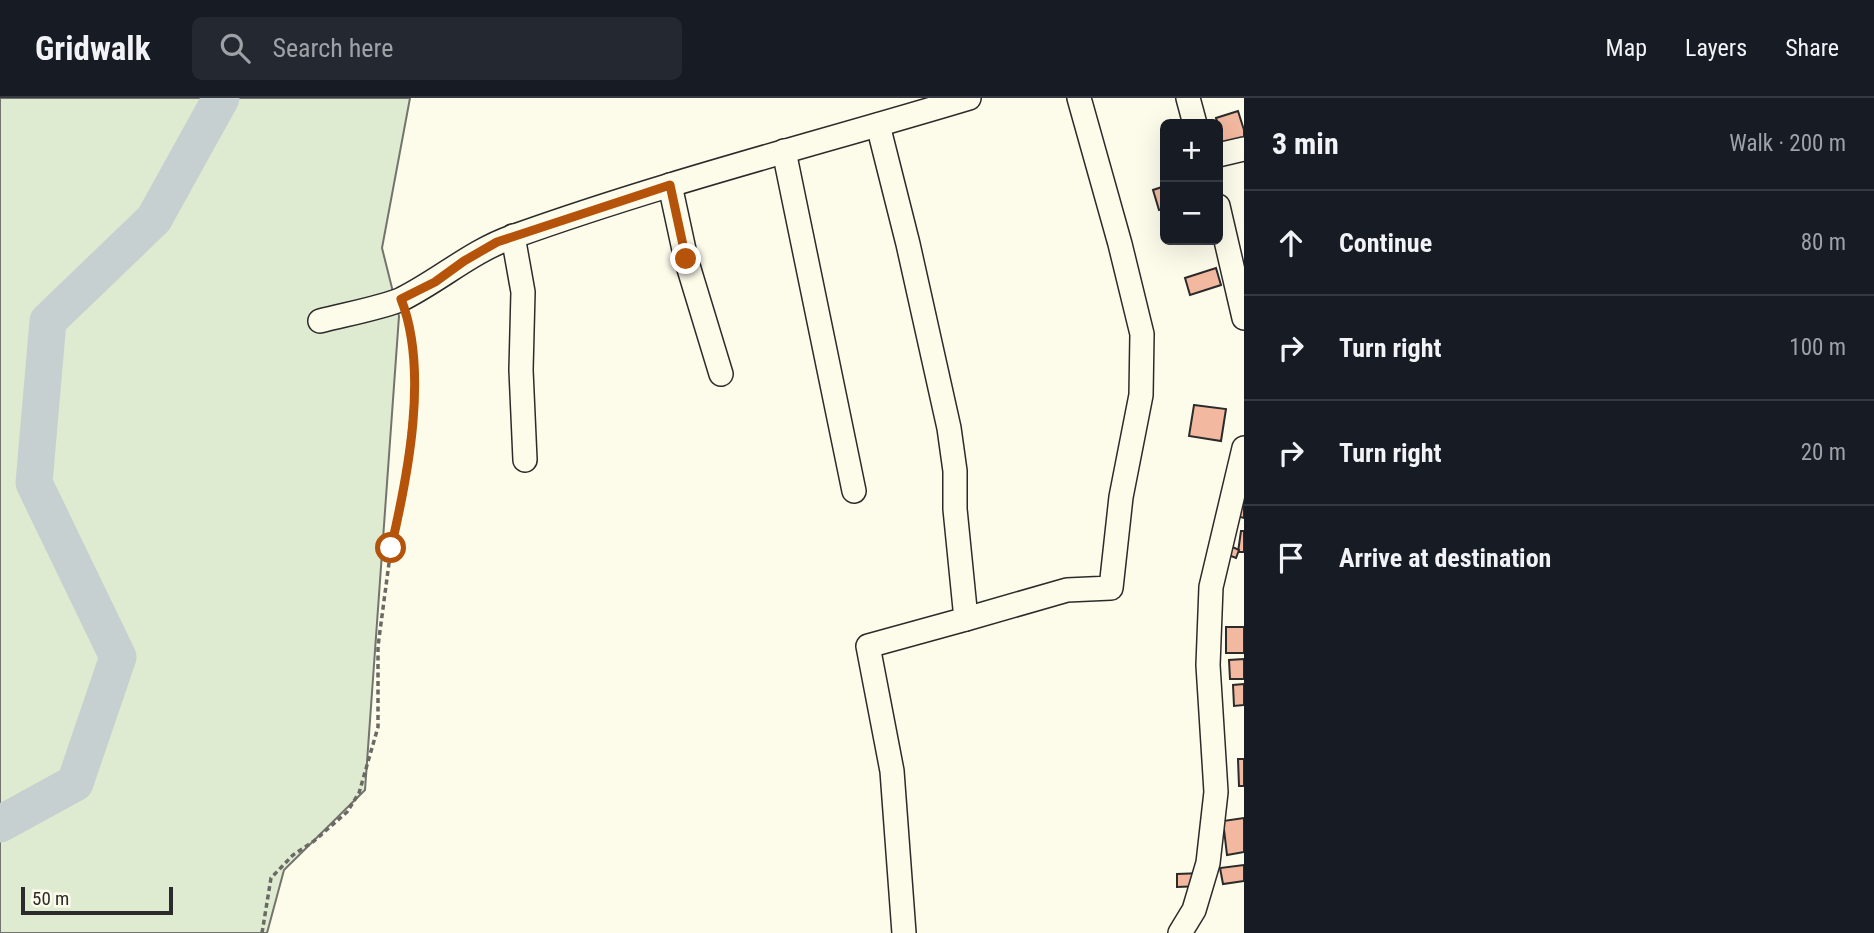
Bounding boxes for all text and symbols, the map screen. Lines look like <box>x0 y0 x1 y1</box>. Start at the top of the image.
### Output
search box <box>192 17 682 80</box>
text: Gridwalk <box>35 29 150 68</box>
icon: search <box>216 29 254 67</box>
text: Search here <box>272 33 393 63</box>
text: Map <box>1606 34 1647 62</box>
text: Layers <box>1685 34 1747 62</box>
text: Share <box>1785 34 1839 62</box>
map controls <box>1160 119 1223 245</box>
button: + <box>1160 119 1223 182</box>
text: 3 min <box>1272 126 1339 161</box>
text: Walk · 200 m <box>1729 130 1846 157</box>
button: − <box>1160 182 1223 245</box>
icon: ahead <box>1272 224 1310 262</box>
text: Continue <box>1339 228 1432 258</box>
text: 80 m <box>1801 229 1846 256</box>
route end <box>670 243 701 274</box>
icon: right <box>1272 329 1310 367</box>
text: Turn right <box>1339 333 1441 363</box>
text: 100 m <box>1789 334 1846 361</box>
icon: right <box>1272 434 1310 472</box>
text: Turn right <box>1339 438 1441 468</box>
text: 20 m <box>1801 439 1846 466</box>
route start <box>375 532 406 563</box>
icon: arrive <box>1272 539 1310 577</box>
text: Arrive at destination <box>1339 543 1551 573</box>
scale bar <box>21 884 173 916</box>
text: 50 m <box>32 887 69 910</box>

